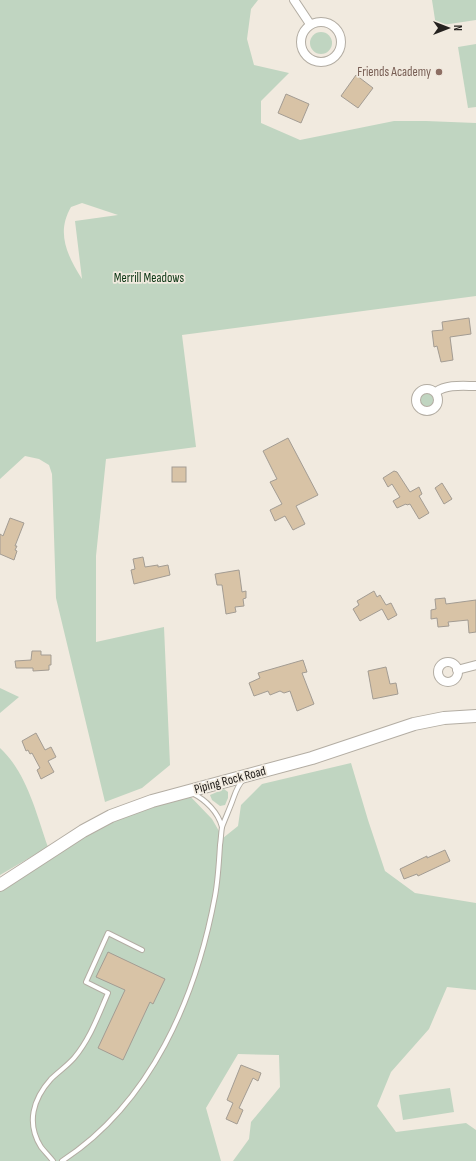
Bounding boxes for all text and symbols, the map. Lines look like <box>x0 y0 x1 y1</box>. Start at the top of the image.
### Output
north arrow <box>428 8 468 48</box>
text: N <box>451 25 464 31</box>
place label: Friends Academy <box>357 64 431 80</box>
marker: Friends Academy <box>434 67 444 77</box>
park label: Merrill Meadows <box>114 270 185 286</box>
street label: Piping Rock Road <box>192 763 268 797</box>

